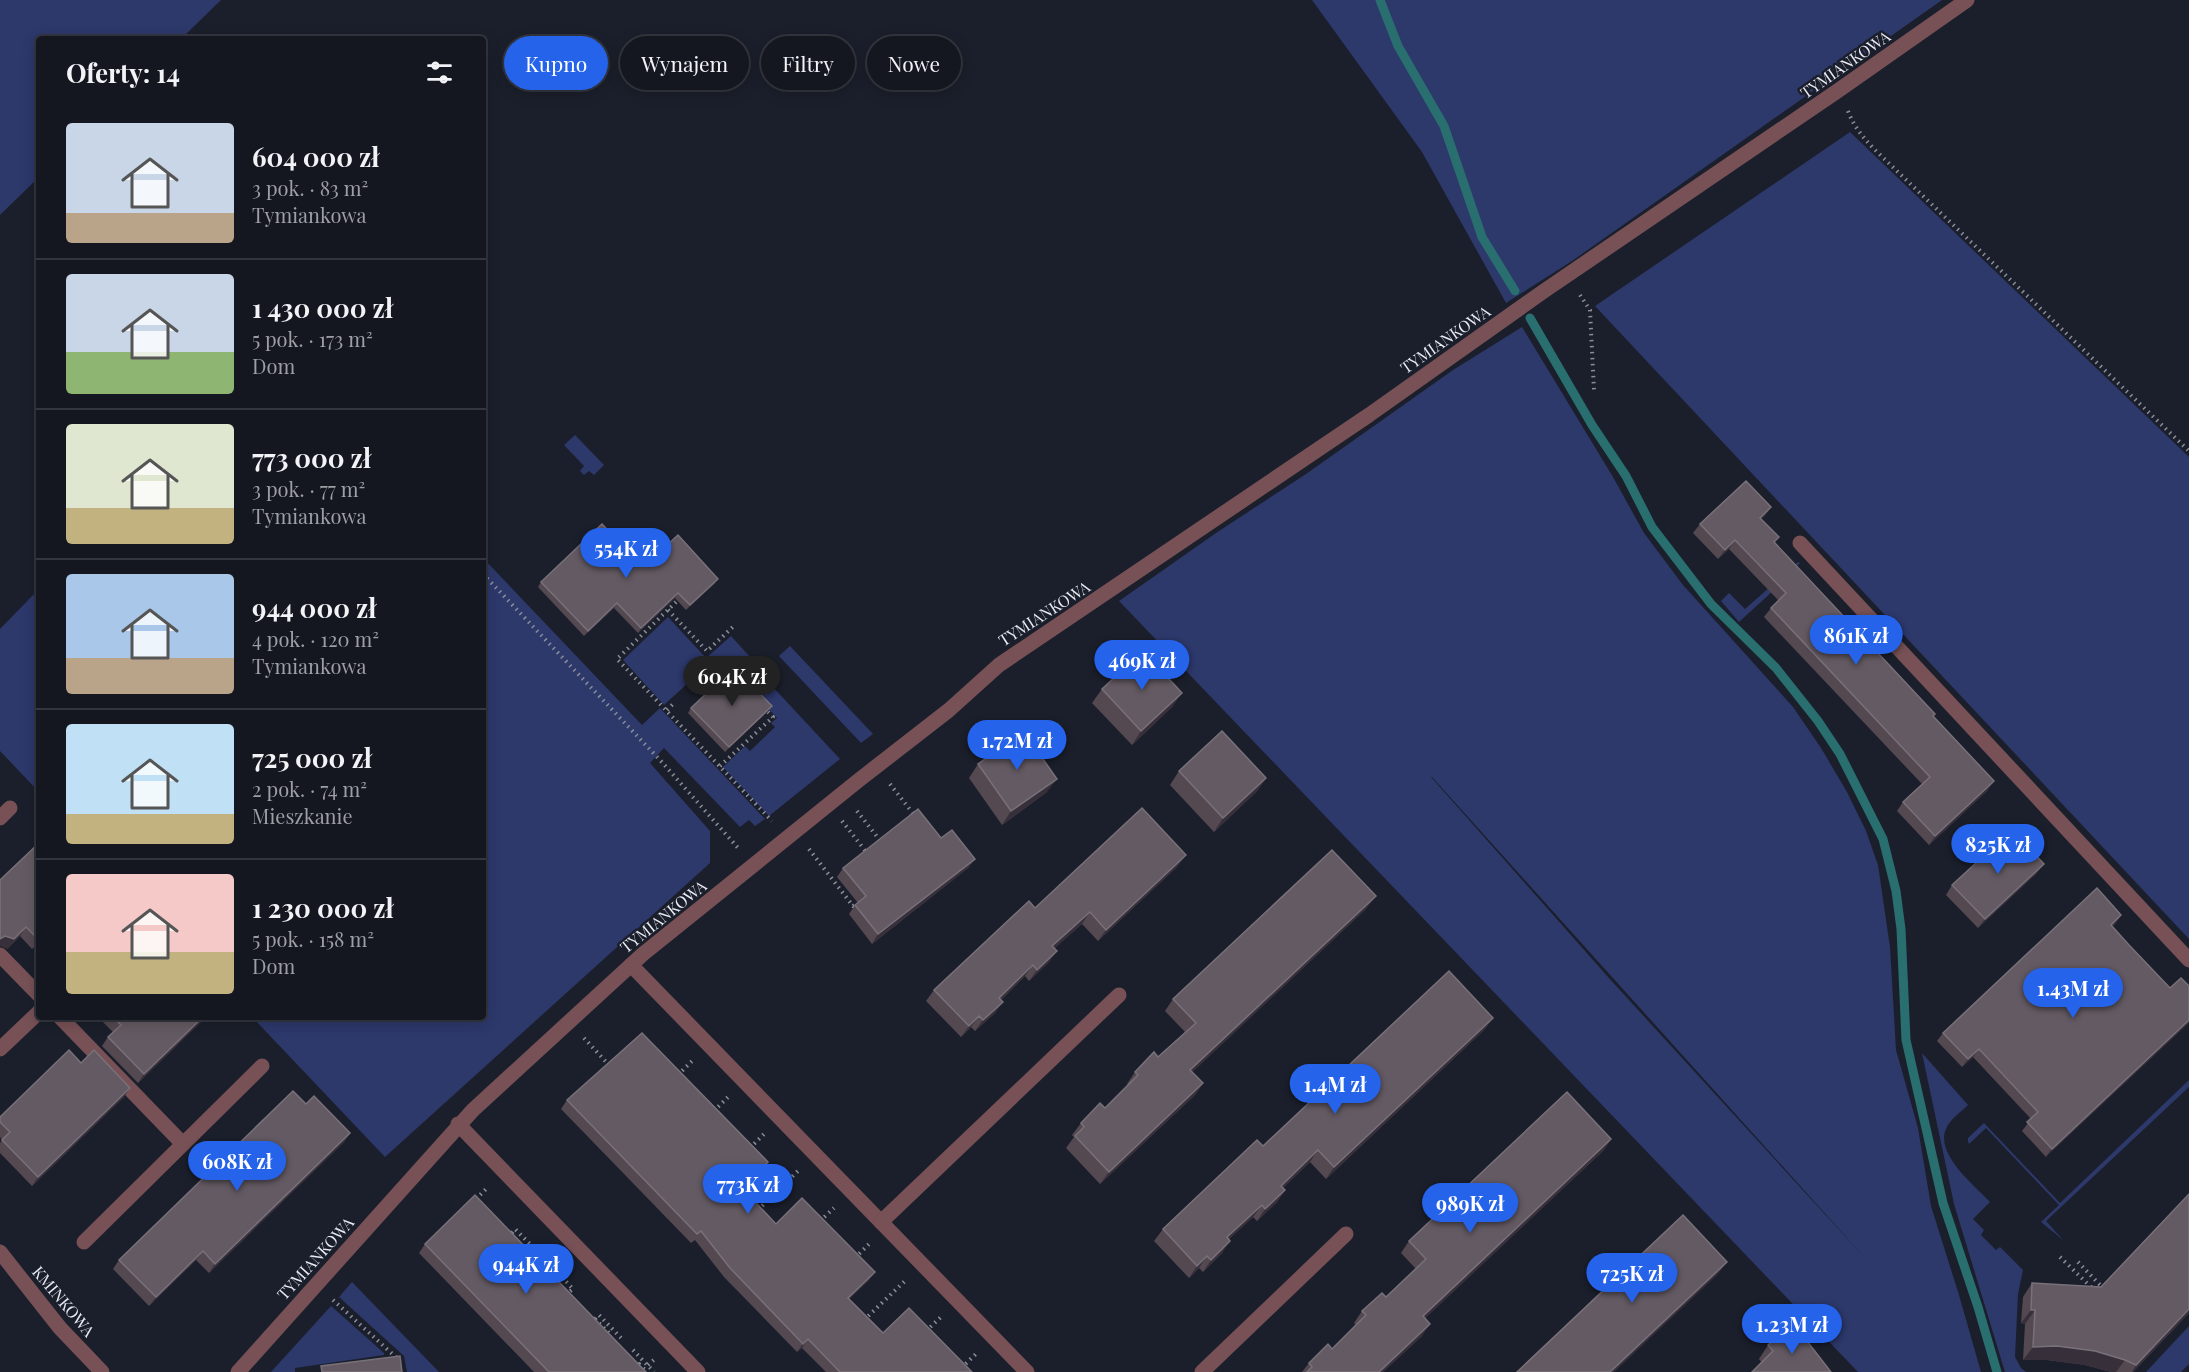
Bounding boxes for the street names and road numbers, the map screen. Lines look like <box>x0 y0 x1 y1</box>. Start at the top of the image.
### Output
street label: TYMIANKOWA <box>1796 25 1895 103</box>
street label: TYMIANKOWA <box>1396 300 1495 378</box>
street label: TYMIANKOWA <box>994 575 1094 650</box>
street label: TYMIANKOWA <box>616 874 711 957</box>
street label: TYMIANKOWA <box>272 1211 358 1304</box>
street label: KMINKOWA <box>28 1261 100 1341</box>

